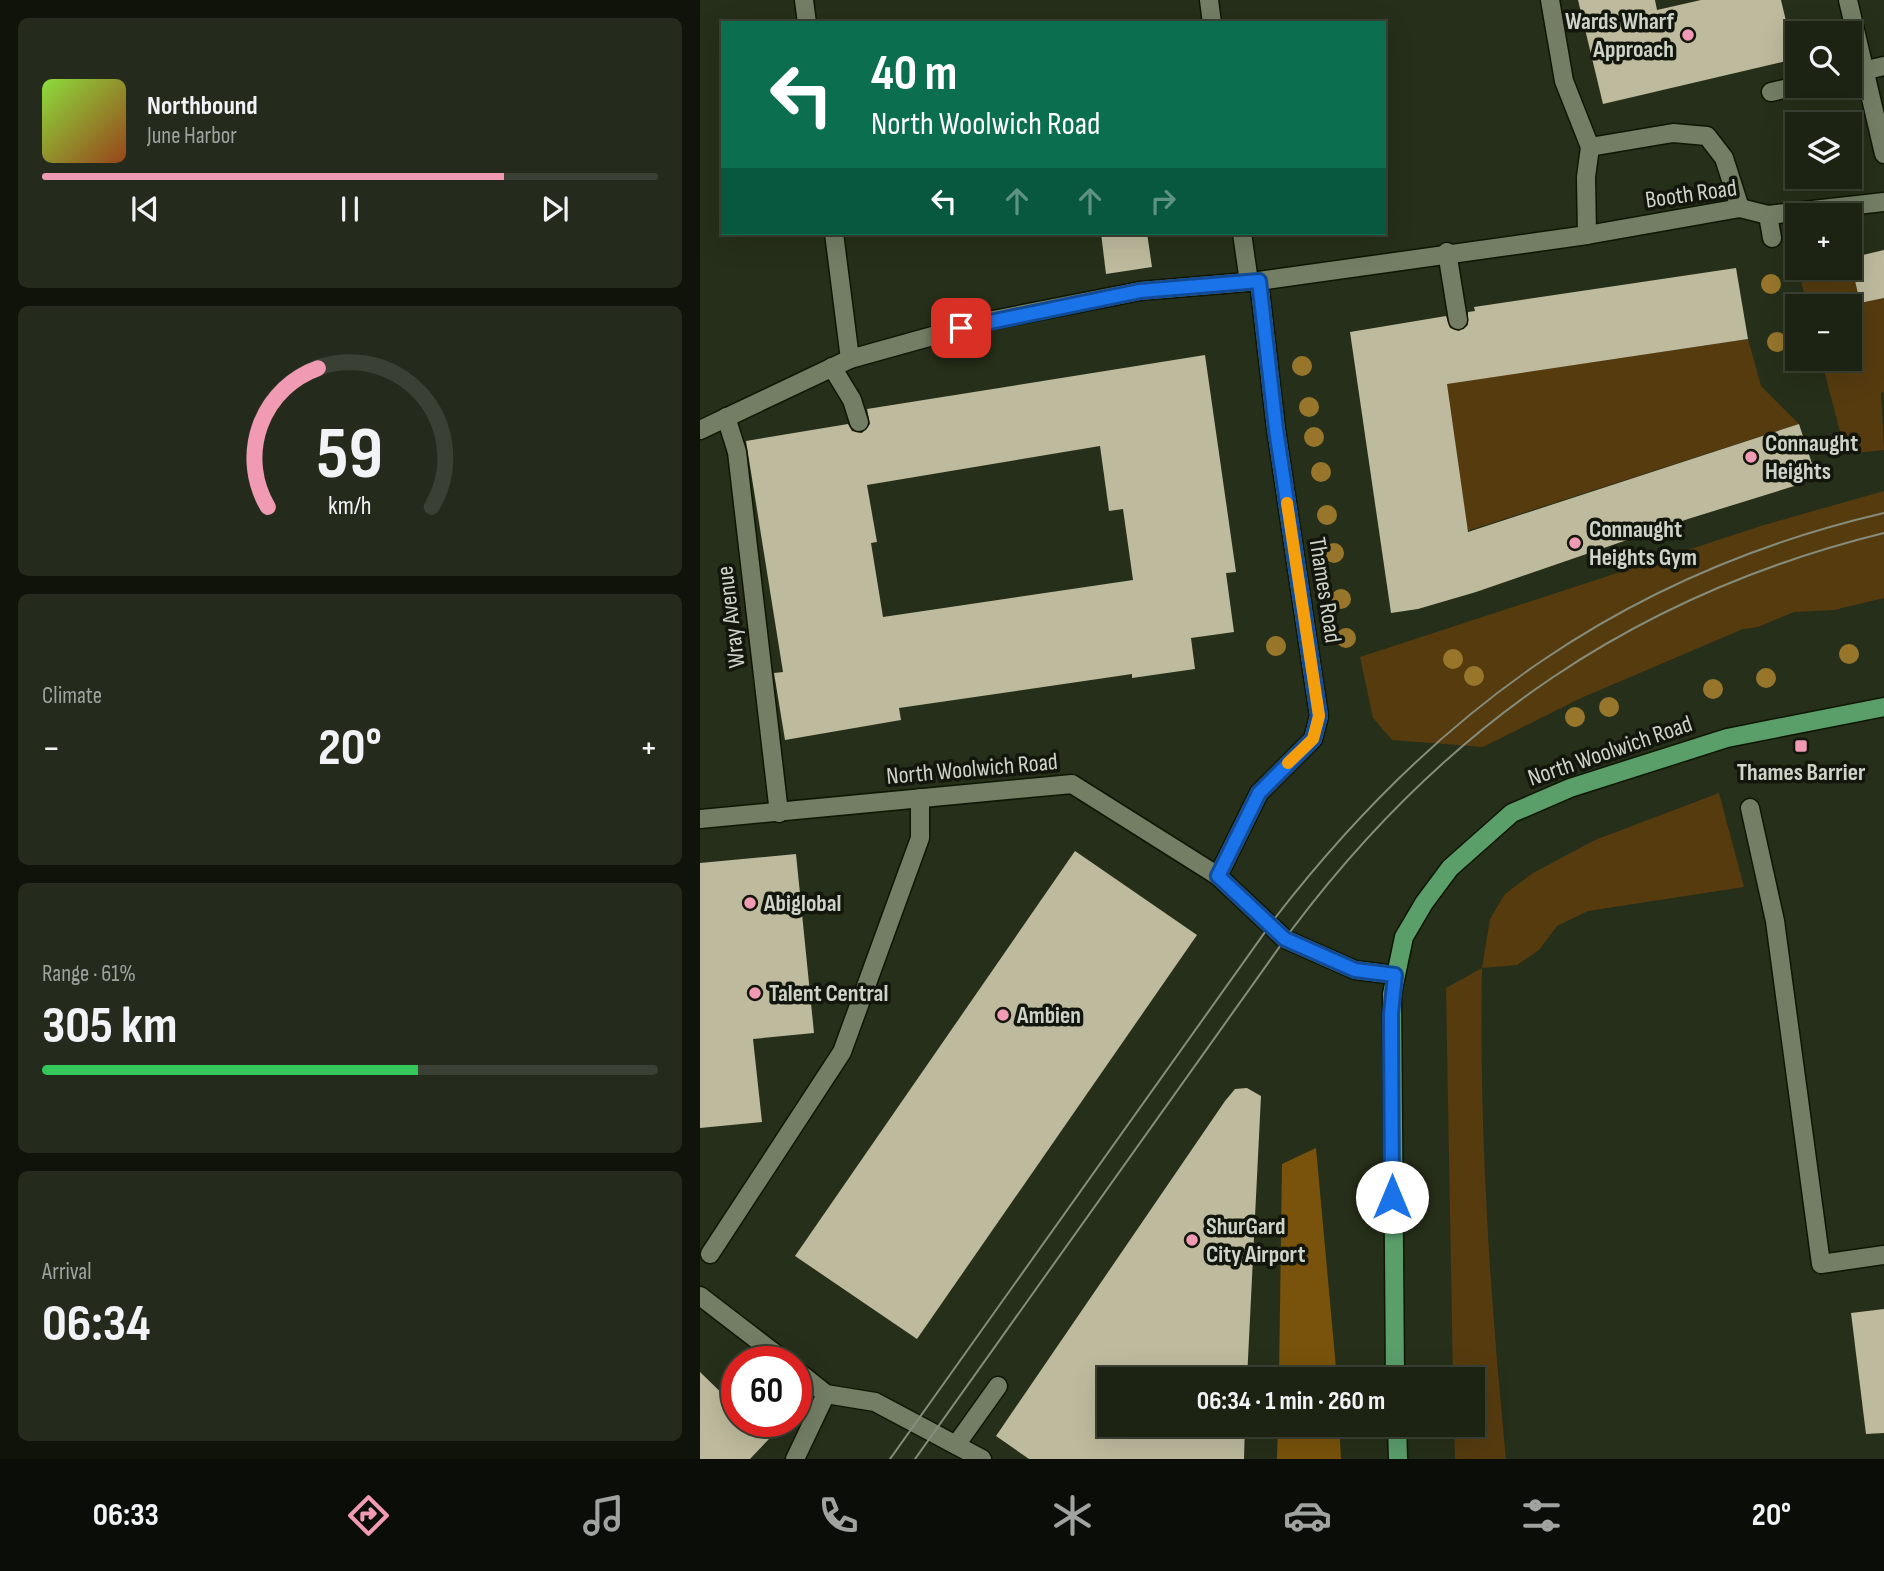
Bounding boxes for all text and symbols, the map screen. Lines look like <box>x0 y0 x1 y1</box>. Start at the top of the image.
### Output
place label: Wards Wharf Approach <box>1565 7 1675 64</box>
map controls <box>1785 21 1862 371</box>
button: search <box>1785 21 1862 98</box>
marker: Wards Wharf Approach <box>1680 27 1696 43</box>
text: 40 m <box>871 45 957 104</box>
icon: left <box>756 49 847 140</box>
text: Northbound <box>147 91 258 122</box>
text: North Woolwich Road <box>871 105 1100 144</box>
button: layers <box>1785 112 1862 189</box>
text: June Harbor <box>147 122 237 150</box>
street label: Booth Road <box>1643 173 1739 215</box>
icon: left <box>925 182 963 220</box>
icon: ahead <box>998 182 1036 220</box>
icon: ahead <box>1071 182 1109 220</box>
icon: right <box>1144 182 1182 220</box>
icon: previous <box>126 190 164 228</box>
icon: pause <box>331 190 369 228</box>
icon: next <box>536 190 574 228</box>
button: + <box>1785 203 1862 280</box>
button: − <box>1785 294 1862 371</box>
pin <box>931 298 991 358</box>
icon: arrive <box>942 309 980 347</box>
text: 59 <box>317 412 383 500</box>
place label: Connaught Heights <box>1765 429 1858 486</box>
marker: Connaught Heights <box>1743 449 1759 465</box>
text: km/h <box>328 491 372 522</box>
place label: Connaught Heights Gym <box>1589 515 1697 572</box>
street label: Thames Road <box>1302 535 1348 645</box>
marker: Connaught Heights Gym <box>1567 535 1583 551</box>
street label: Wray Avenue <box>710 564 752 670</box>
text: Climate <box>42 682 102 710</box>
street label: North Woolwich Road <box>1524 709 1696 793</box>
text: 20° <box>318 717 382 780</box>
text: − <box>42 726 61 771</box>
text: + <box>639 726 658 771</box>
marker: Thames Barrier <box>1793 738 1809 754</box>
street label: North Woolwich Road <box>885 747 1059 791</box>
place label: Thames Barrier <box>1737 758 1866 787</box>
place label: Abiglobal <box>763 889 841 918</box>
marker: Abiglobal <box>742 895 758 911</box>
text: Range · 61% <box>42 960 136 988</box>
place label: Talent Central <box>769 979 888 1008</box>
marker: Talent Central <box>747 985 763 1001</box>
text: 305 km <box>42 995 177 1058</box>
place label: Ambien <box>1016 1001 1081 1030</box>
marker: Ambien <box>995 1007 1011 1023</box>
position arrow <box>1355 1160 1429 1234</box>
place label: ShurGard City Airport <box>1206 1212 1305 1269</box>
marker: ShurGard City Airport <box>1184 1232 1200 1248</box>
text: Arrival <box>42 1258 91 1286</box>
text: 06:34 <box>42 1293 150 1356</box>
speed limit sign: 60 <box>721 1346 812 1437</box>
text: 06:34 · 1 min · 260 m <box>1197 1386 1385 1417</box>
icon: directions <box>344 1491 393 1540</box>
icon: music <box>579 1491 628 1540</box>
icon: phone <box>814 1491 863 1540</box>
icon: climate <box>1048 1491 1097 1540</box>
icon: car <box>1283 1491 1332 1540</box>
icon: filters <box>1517 1491 1566 1540</box>
text: 06:33 <box>93 1496 159 1535</box>
text: 20° <box>1752 1496 1791 1535</box>

